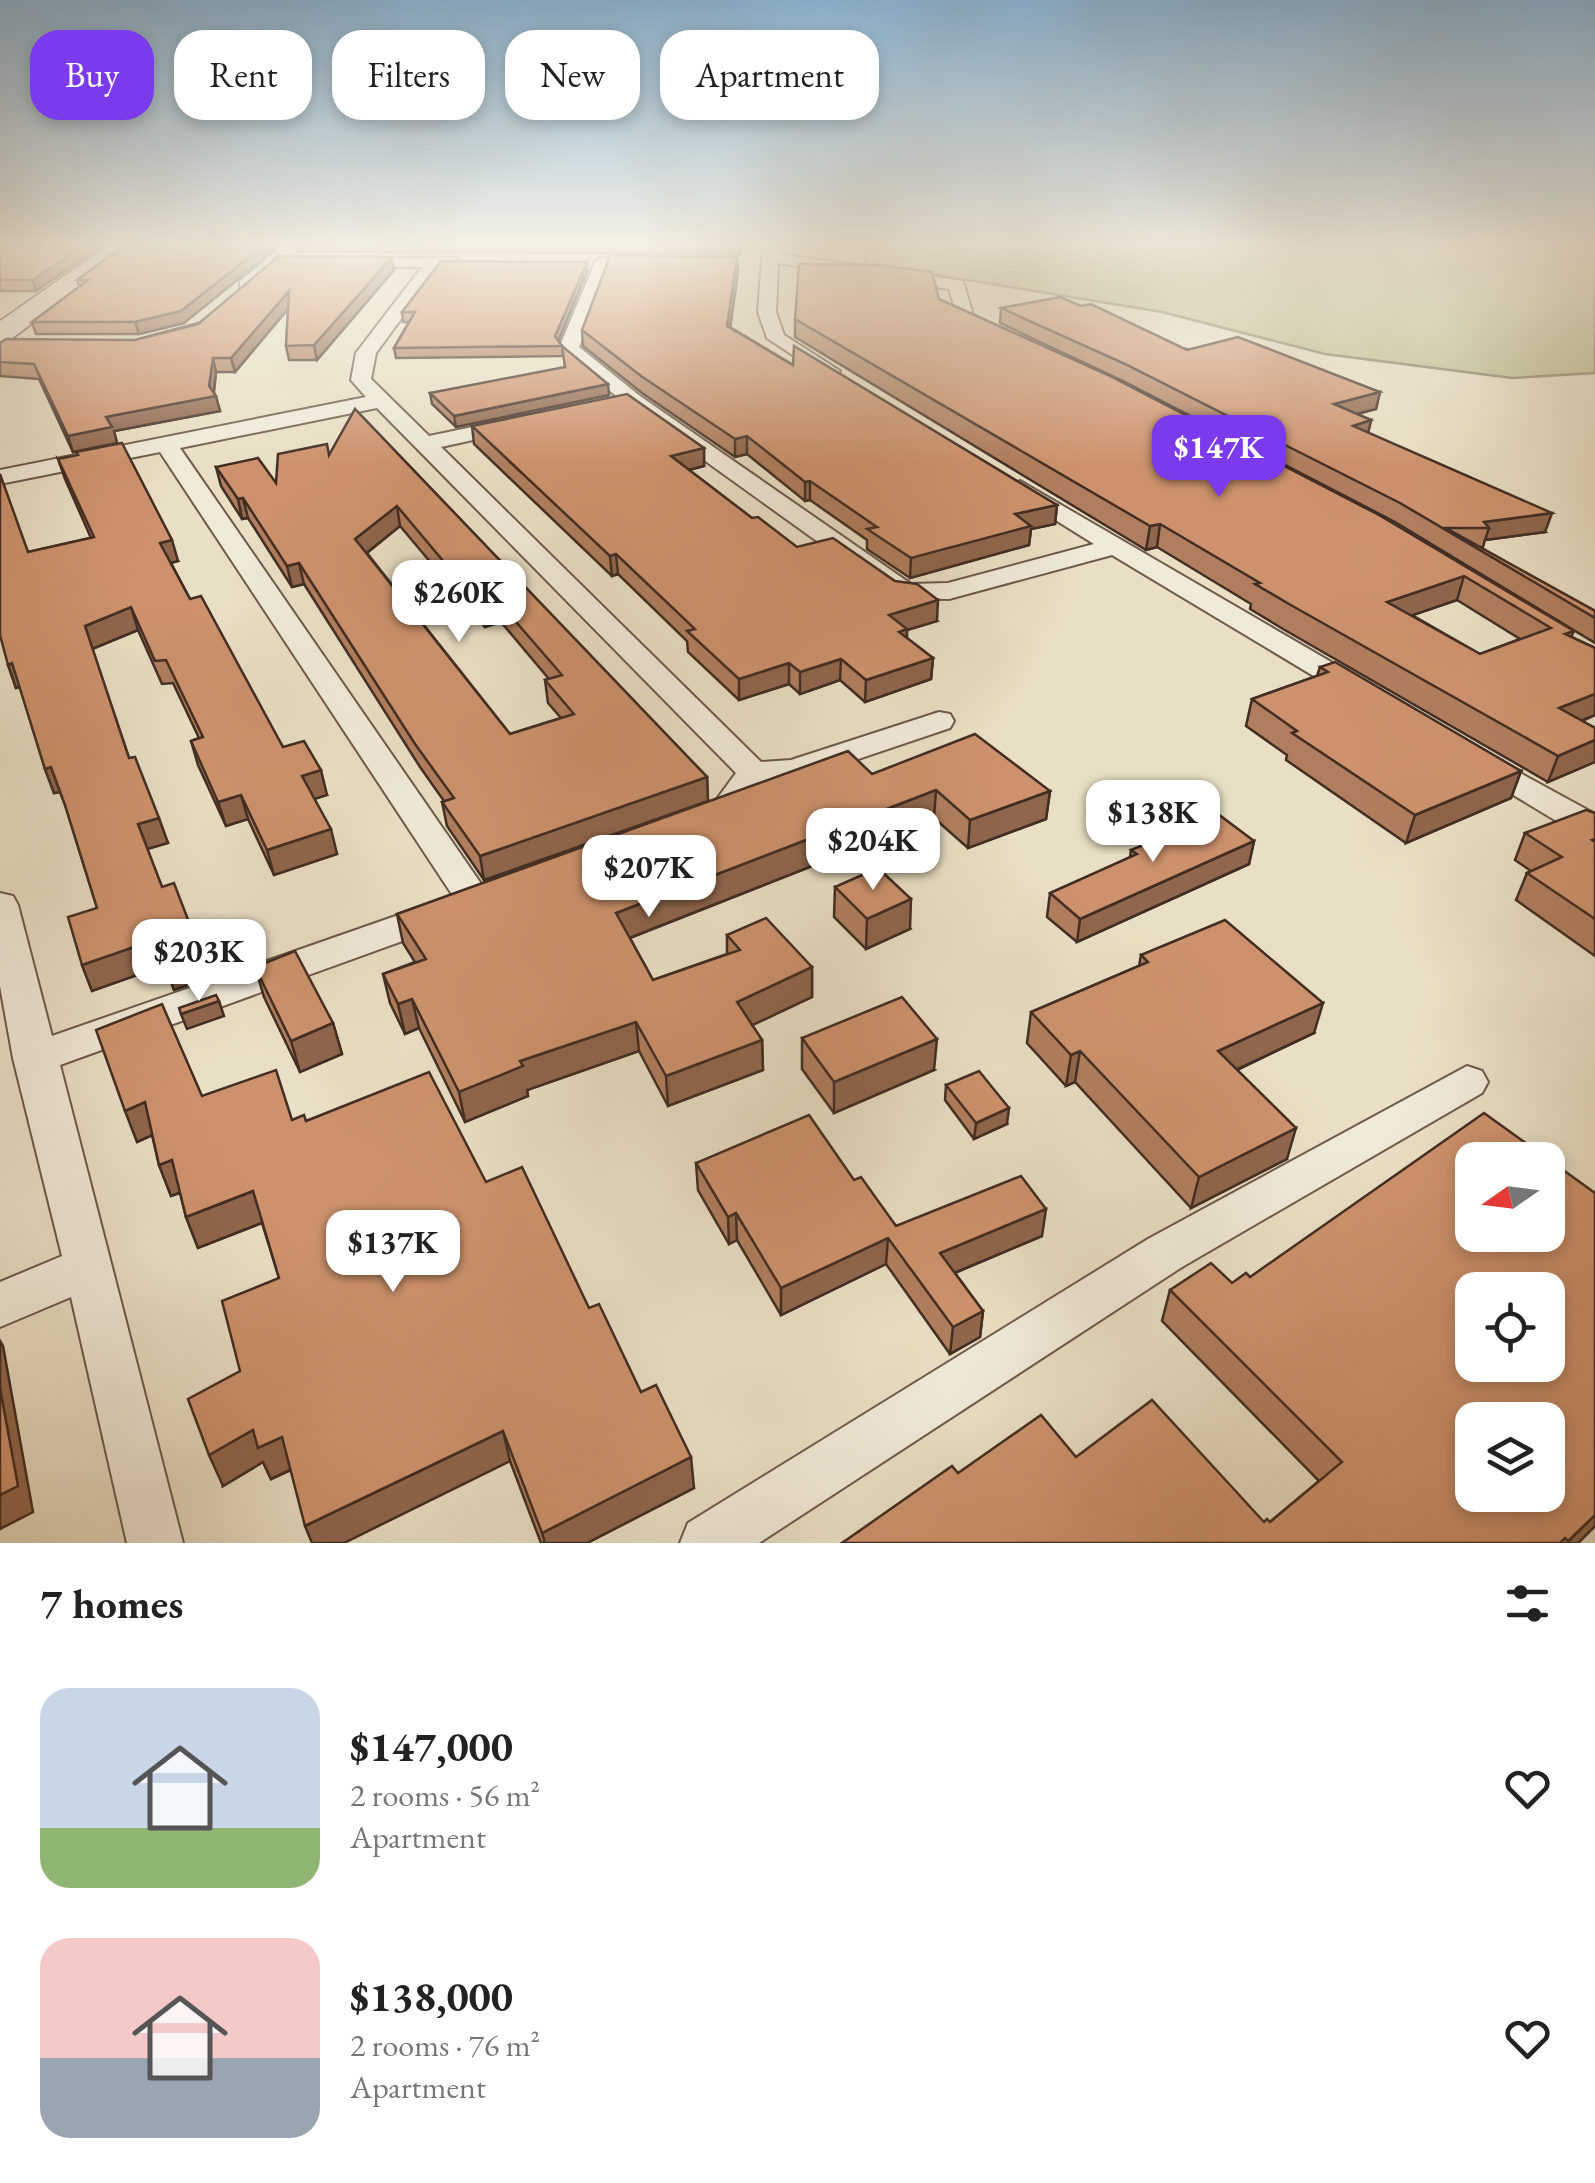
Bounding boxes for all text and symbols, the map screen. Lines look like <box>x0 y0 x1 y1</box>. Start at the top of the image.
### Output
chip: Buy <box>30 30 154 120</box>
chip: Rent <box>174 30 312 120</box>
chip: Filters <box>332 30 485 120</box>
chip: New <box>505 30 640 120</box>
chip: Apartment <box>660 30 879 120</box>
pin: $147K <box>1149 415 1289 500</box>
text: $147K <box>1174 426 1264 468</box>
pin: $260K <box>389 560 529 645</box>
text: $260K <box>414 571 504 613</box>
pin: $138K <box>1083 780 1223 865</box>
text: $138K <box>1108 791 1198 833</box>
pin: $204K <box>803 808 943 893</box>
text: $204K <box>828 819 918 861</box>
pin: $207K <box>579 835 719 920</box>
text: $207K <box>604 846 694 888</box>
pin: $203K <box>129 919 269 1004</box>
text: $203K <box>154 930 244 972</box>
north arrow <box>1455 1142 1565 1252</box>
map controls <box>1455 1142 1565 1512</box>
pin: $137K <box>323 1210 463 1295</box>
text: $137K <box>348 1221 438 1263</box>
button: locate <box>1455 1272 1565 1382</box>
button: layers <box>1455 1402 1565 1512</box>
text: 7 homes <box>40 1576 183 1631</box>
icon: filters <box>1500 1576 1555 1631</box>
text: $147,000 <box>350 1719 513 1774</box>
icon: home <box>120 1728 240 1848</box>
icon: heart <box>1500 1761 1555 1816</box>
text: 2 rooms · 56 m² <box>350 1774 540 1816</box>
text: Apartment <box>350 1816 486 1858</box>
text: $138,000 <box>350 1969 513 2024</box>
icon: home <box>120 1978 240 2098</box>
icon: heart <box>1500 2011 1555 2066</box>
text: 2 rooms · 76 m² <box>350 2024 540 2066</box>
text: Apartment <box>350 2066 486 2108</box>

